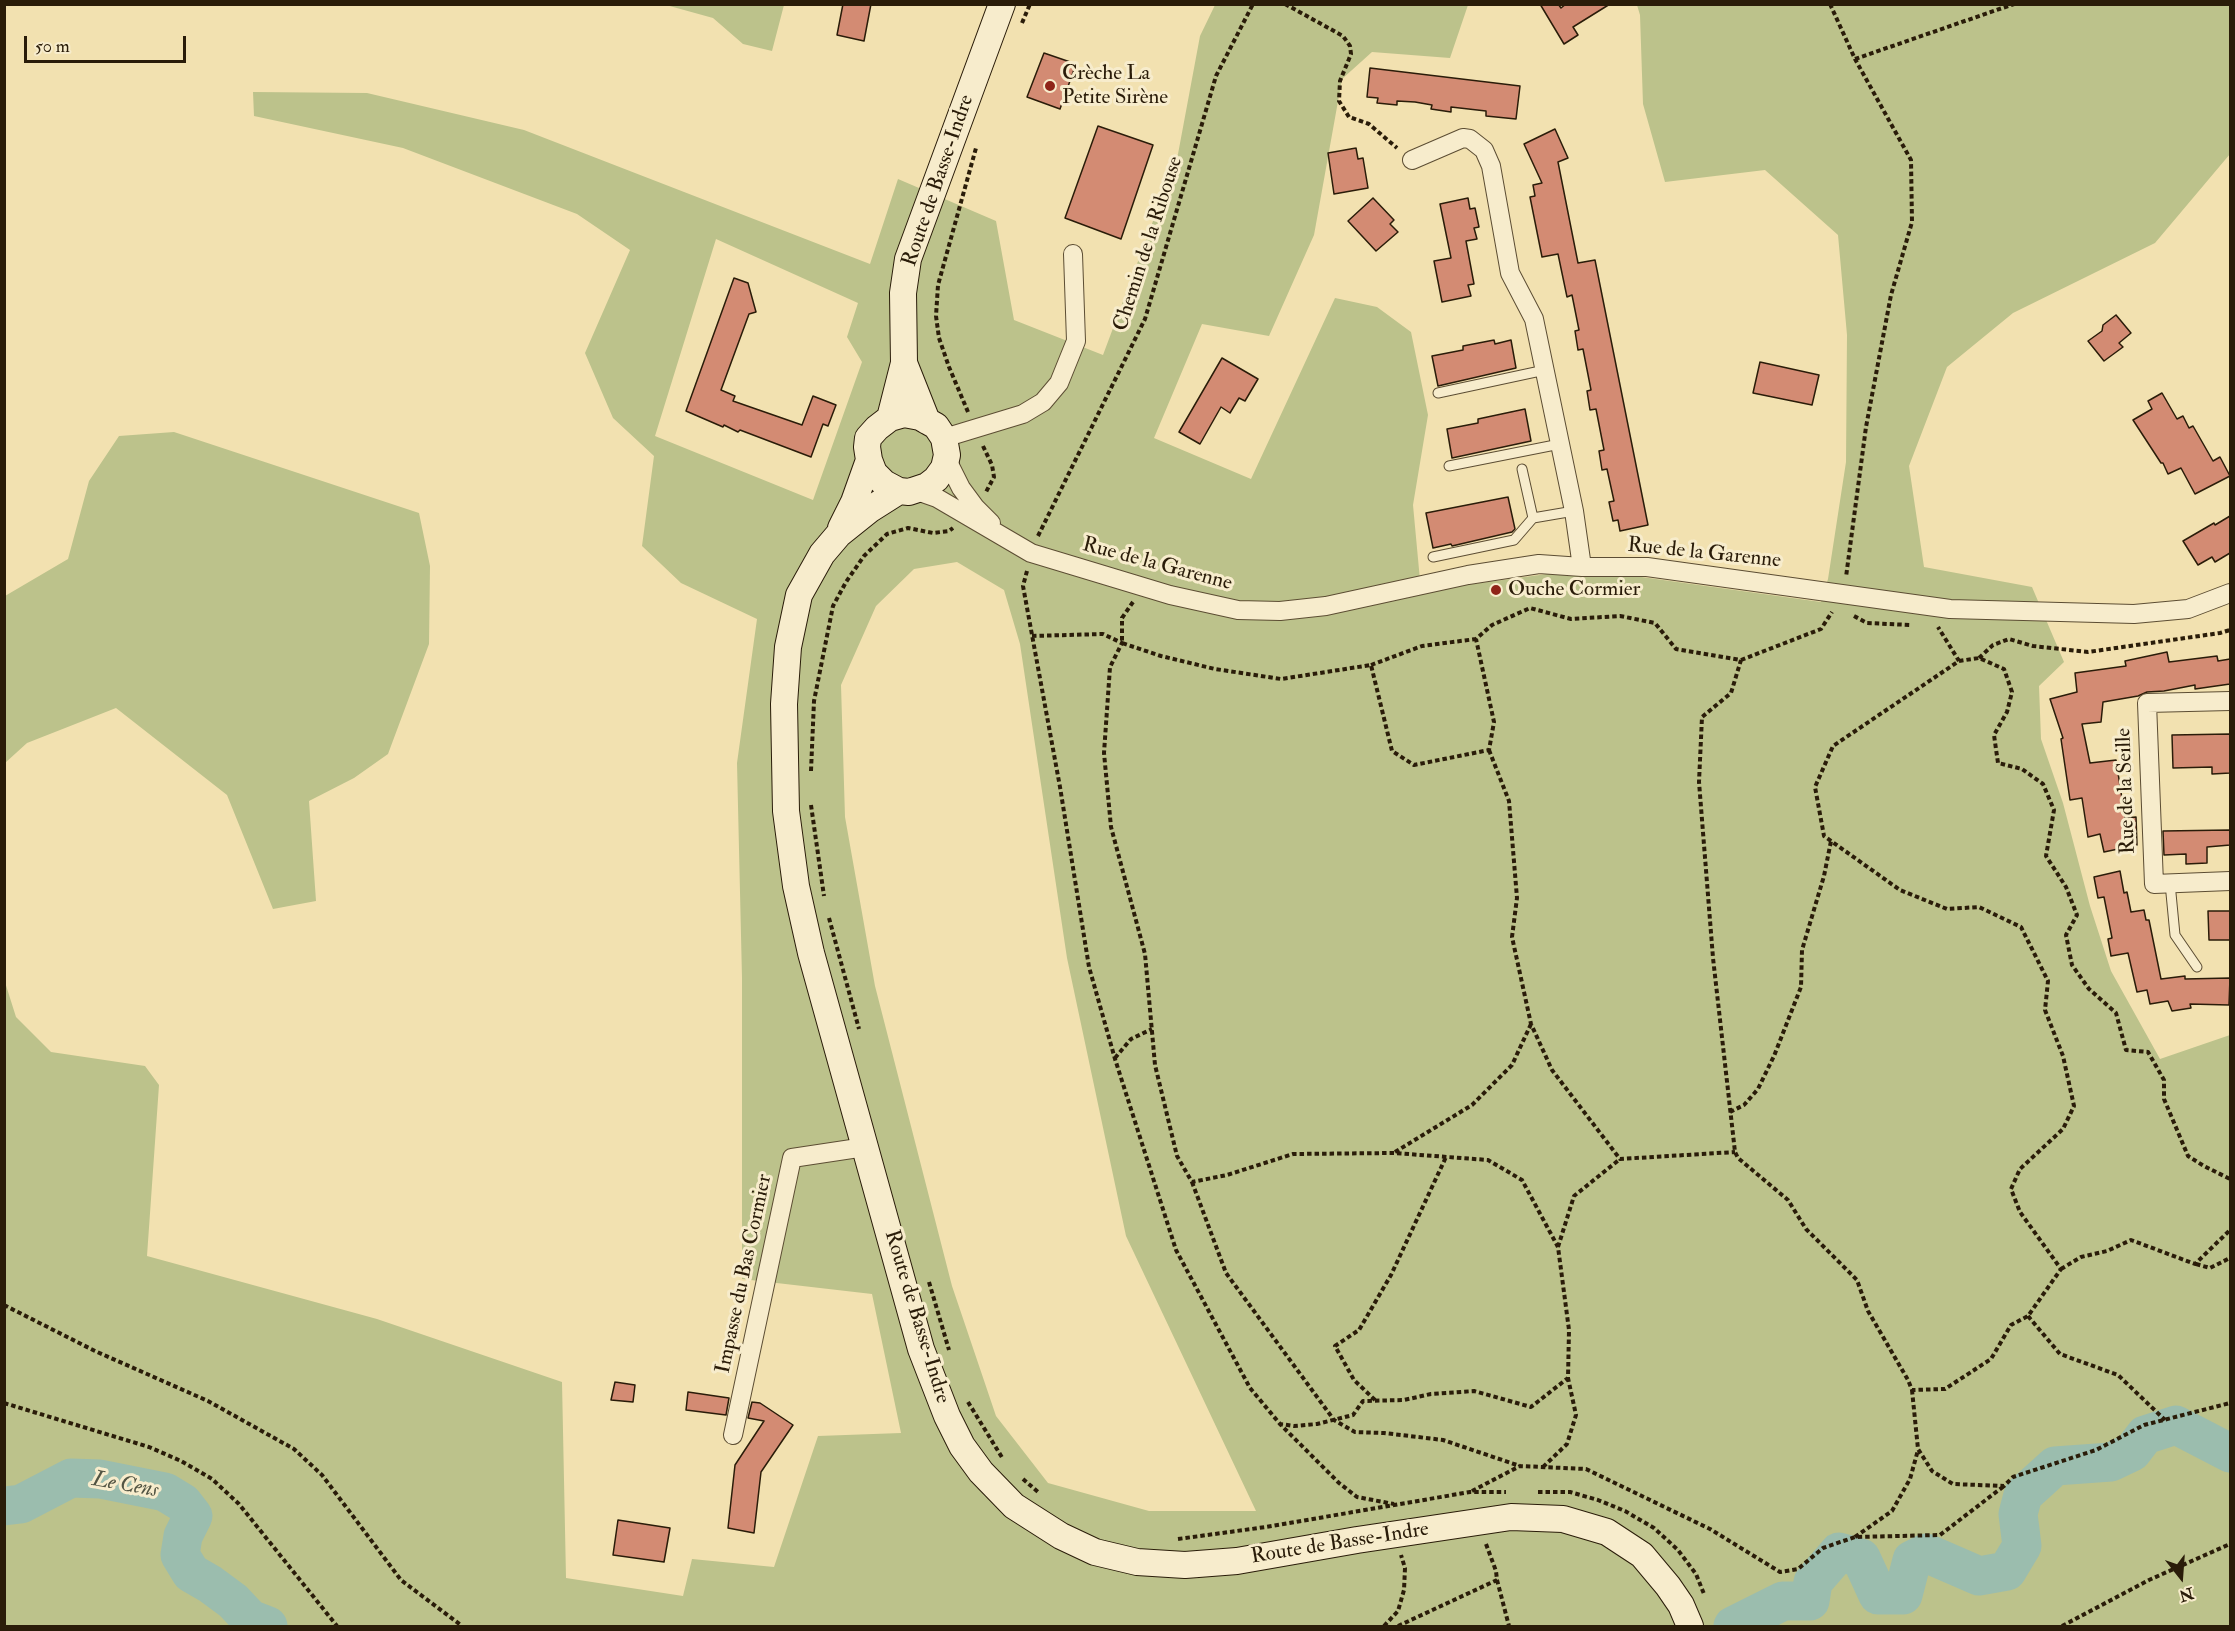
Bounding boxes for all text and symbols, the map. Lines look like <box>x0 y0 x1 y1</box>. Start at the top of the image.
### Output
scale bar <box>27 24 189 62</box>
text: 50 m <box>35 35 70 58</box>
place label: Crèche La Petite Sirène <box>1062 61 1168 111</box>
marker: Crèche La Petite Sirène <box>1043 79 1057 93</box>
street label: Route de Basse-Indre <box>898 92 980 270</box>
street label: Chemin de la Ribouse <box>1109 154 1189 334</box>
street label: Rue de la Garenne <box>1079 533 1235 597</box>
street label: Rue de la Garenne <box>1626 533 1782 575</box>
place label: Ouche Cormier <box>1508 577 1640 603</box>
marker: Ouche Cormier <box>1489 583 1503 597</box>
street label: Rue de la Seille <box>2112 727 2142 855</box>
street label: Impasse du Bas Cormier <box>712 1172 778 1376</box>
street label: Route de Basse-Indre <box>878 1227 954 1407</box>
water label: Le Cens <box>90 1467 160 1505</box>
street label: Route de Basse-Indre <box>1249 1517 1431 1571</box>
north arrow <box>2151 1547 2211 1607</box>
text: N <box>2176 1583 2196 1606</box>

